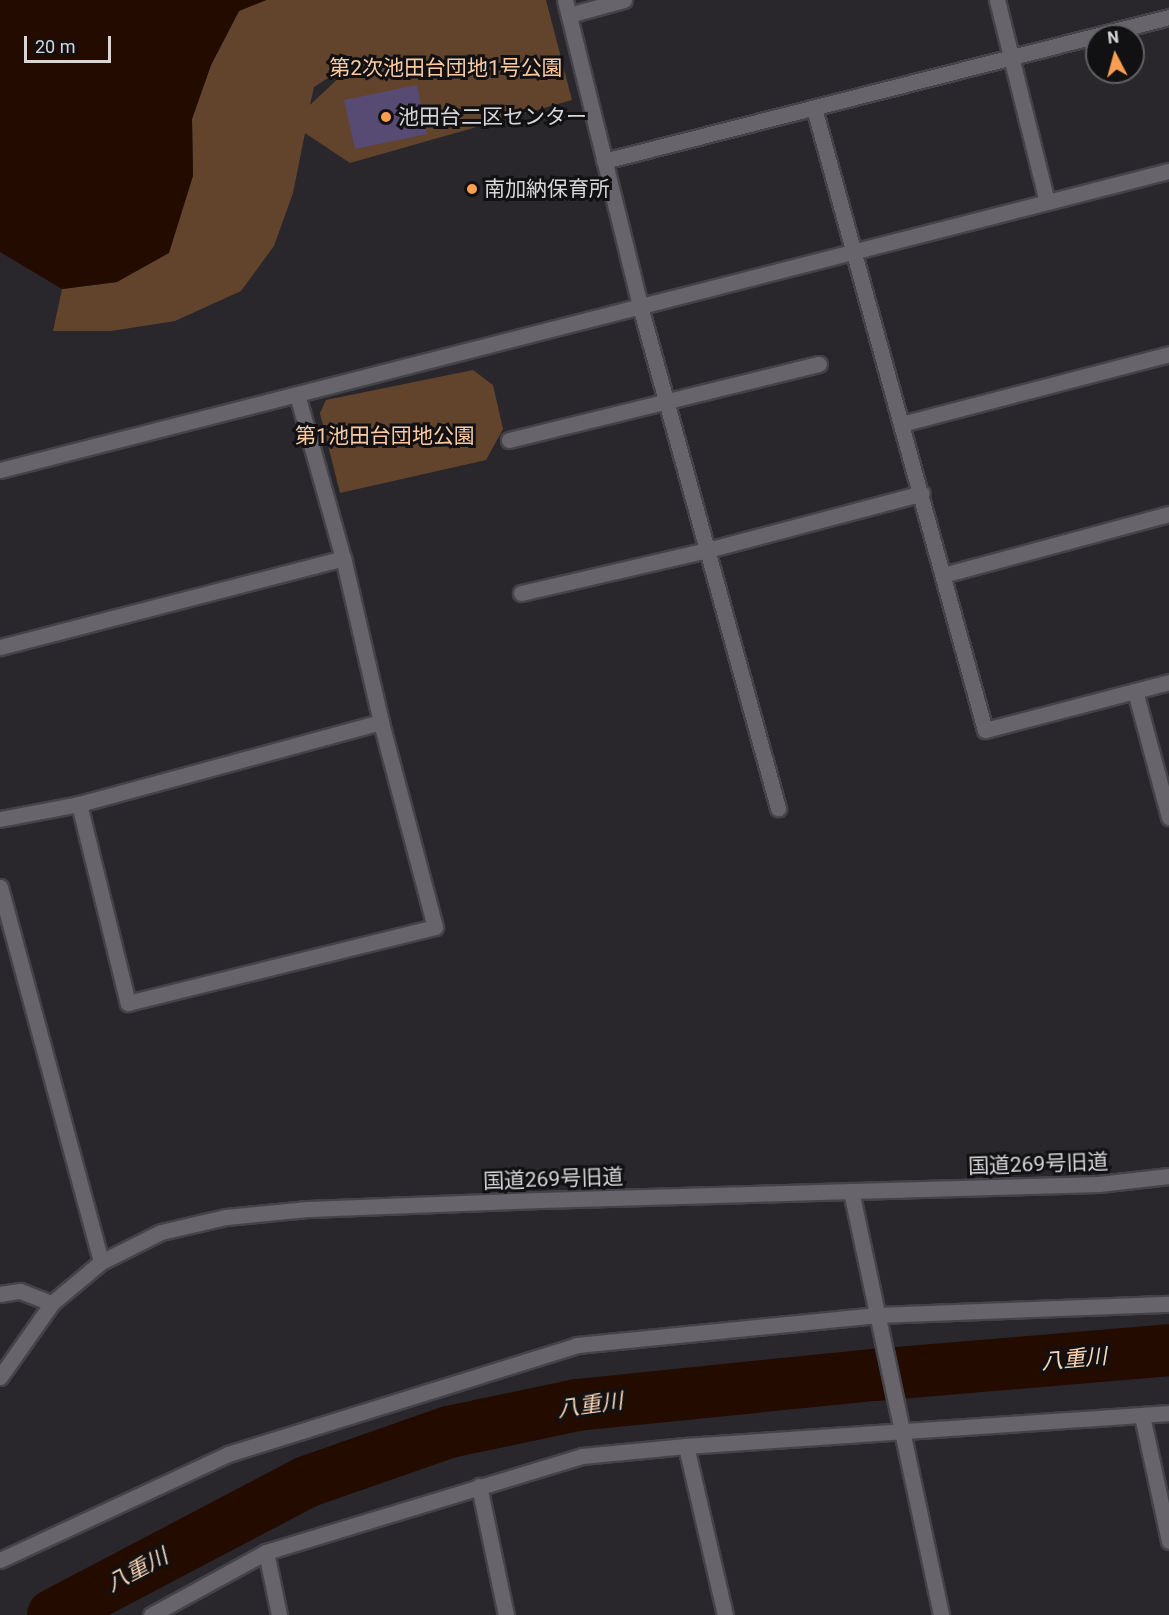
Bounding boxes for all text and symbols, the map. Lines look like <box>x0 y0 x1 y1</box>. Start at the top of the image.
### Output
scale bar <box>27 24 114 62</box>
north arrow <box>1085 24 1145 84</box>
text: N <box>1107 28 1120 48</box>
text: 20 m <box>35 36 75 57</box>
park label: 第2次池田台団地1号公園 <box>329 55 563 81</box>
place label: 池田台二区センター <box>398 104 587 130</box>
marker: 池田台二区センター <box>379 110 393 124</box>
place label: 南加納保育所 <box>484 176 610 202</box>
marker: 南加納保育所 <box>465 182 479 196</box>
park label: 第1池田台団地公園 <box>295 423 475 449</box>
street label: 国道269号旧道 <box>967 1149 1109 1179</box>
street label: 国道269号旧道 <box>482 1164 624 1194</box>
water label: 八重川 <box>1040 1343 1108 1375</box>
water label: 八重川 <box>555 1387 625 1423</box>
water label: 八重川 <box>102 1543 172 1597</box>

